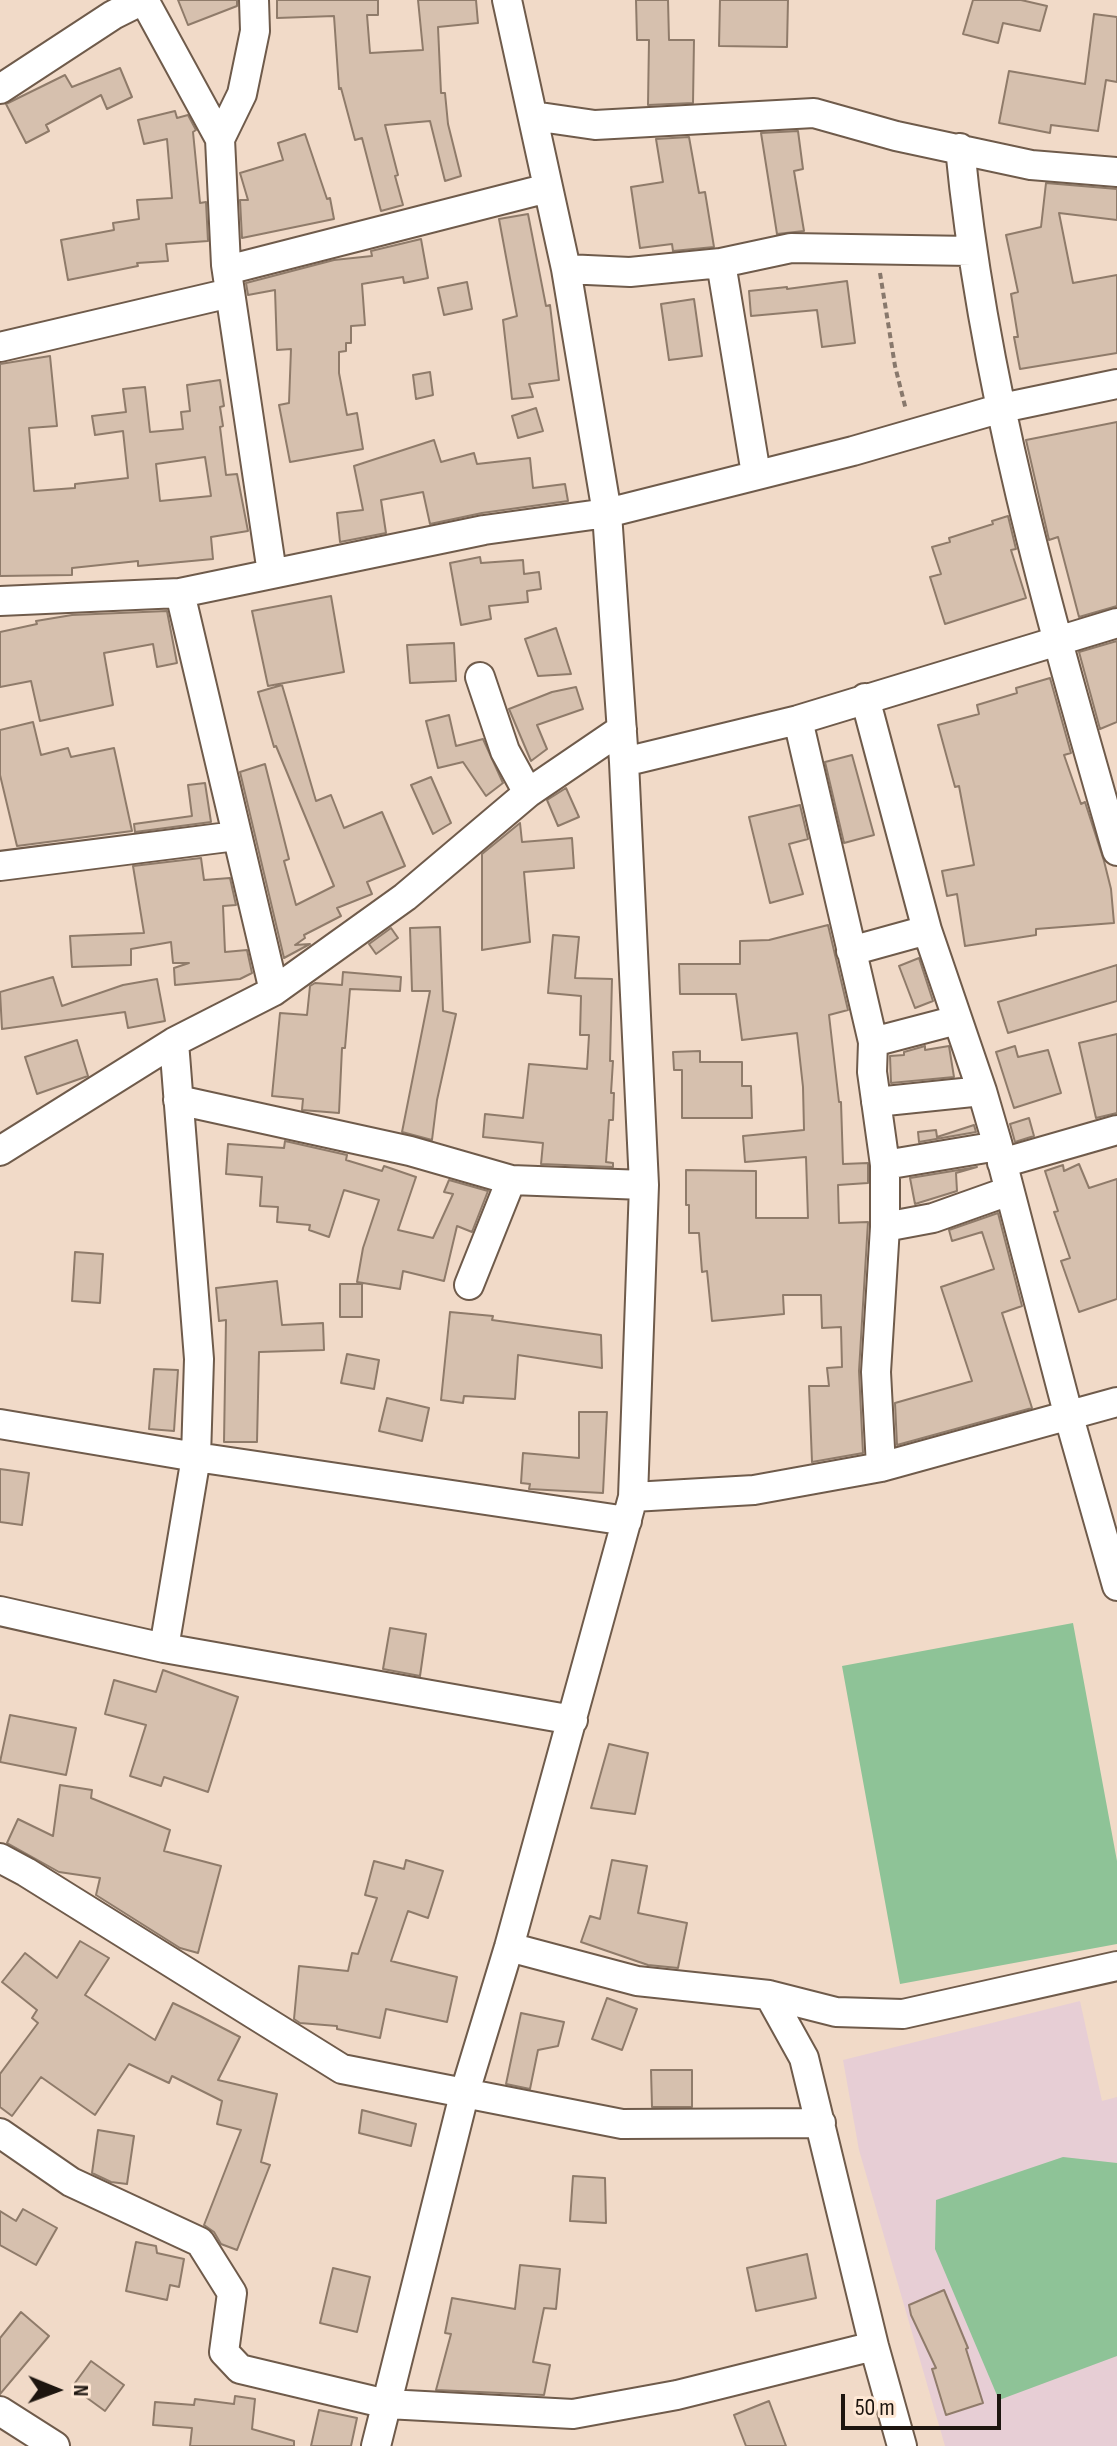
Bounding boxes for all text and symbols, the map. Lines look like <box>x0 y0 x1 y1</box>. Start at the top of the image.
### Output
north arrow <box>16 2350 96 2430</box>
scale bar <box>845 2378 1005 2428</box>
text: N <box>67 2384 94 2397</box>
text: 50 m <box>855 2393 895 2422</box>

